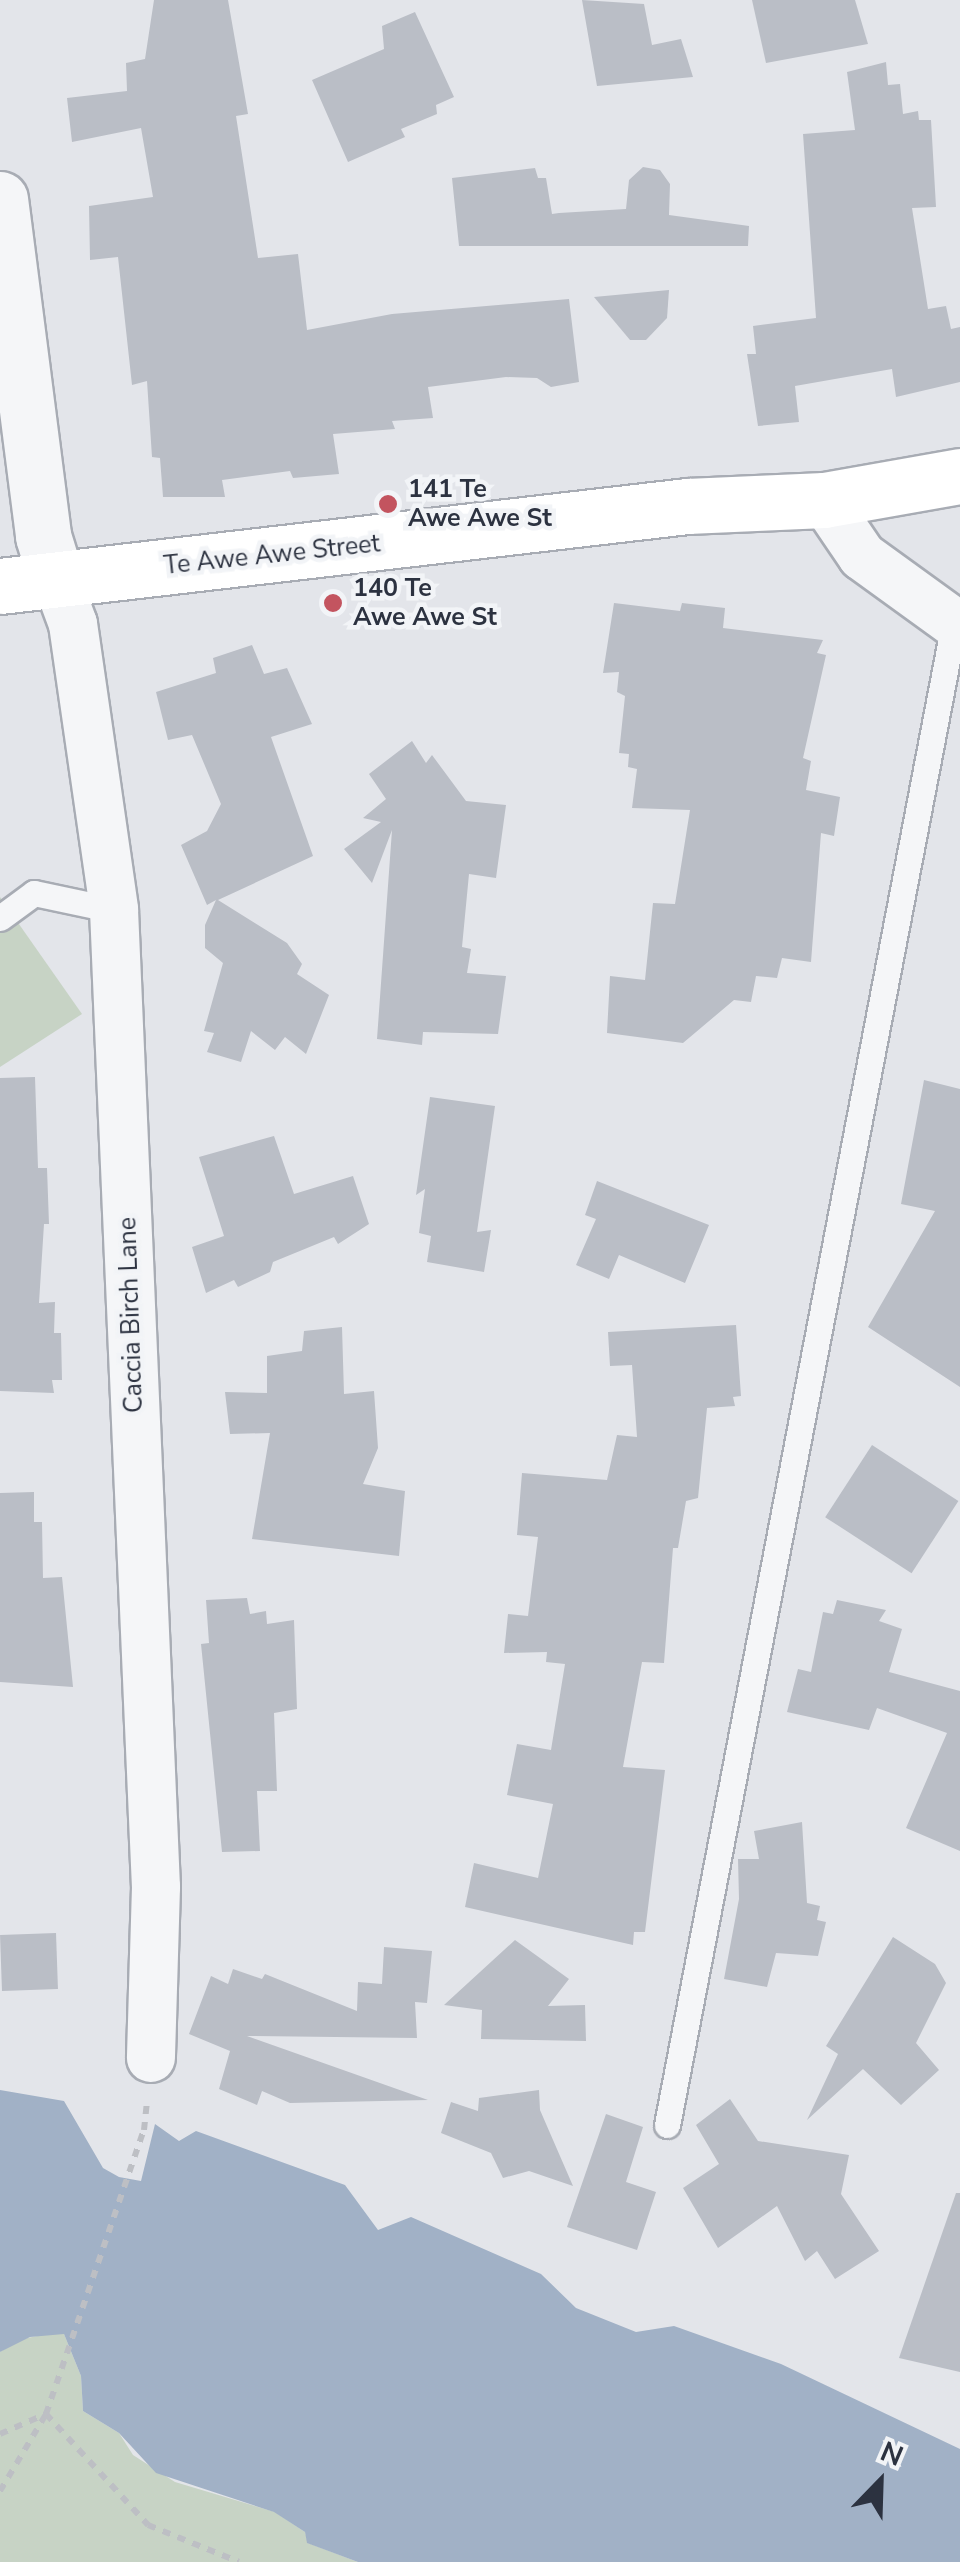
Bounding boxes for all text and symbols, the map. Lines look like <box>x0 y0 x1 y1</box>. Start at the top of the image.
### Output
place label: 141 Te Awe Awe St <box>408 475 552 534</box>
marker: 141 Te Awe Awe St <box>377 493 399 515</box>
street label: Te Awe Awe Street <box>162 529 382 581</box>
place label: 140 Te Awe Awe St <box>353 574 497 633</box>
marker: 140 Te Awe Awe St <box>322 592 344 614</box>
street label: Caccia Birch Lane <box>113 1217 149 1413</box>
north arrow <box>830 2432 930 2532</box>
text: N <box>875 2433 909 2476</box>

